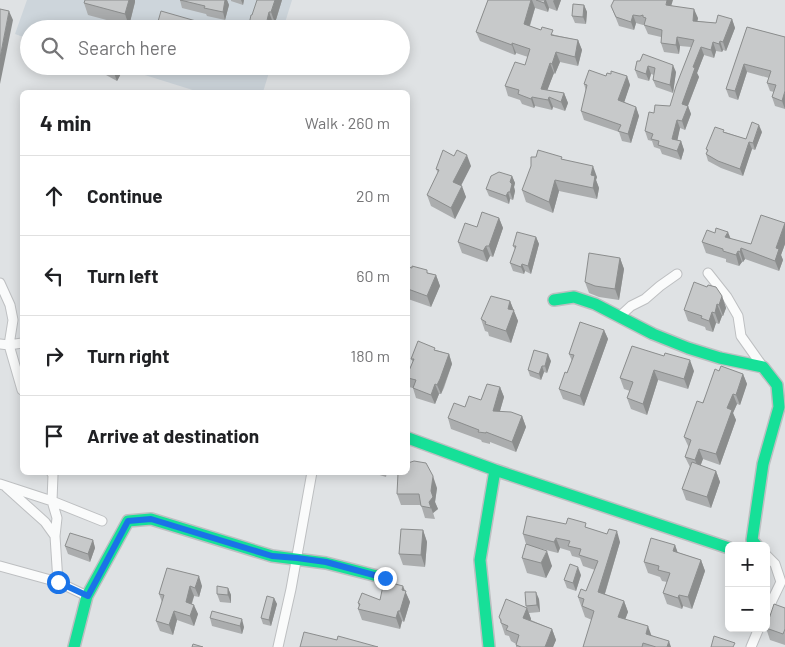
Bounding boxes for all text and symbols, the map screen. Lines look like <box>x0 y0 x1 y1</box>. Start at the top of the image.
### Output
search box <box>20 20 410 75</box>
icon: search <box>38 34 66 62</box>
text: Search here <box>78 36 177 59</box>
text: 4 min <box>40 110 91 135</box>
text: Walk · 260 m <box>305 113 390 132</box>
icon: ahead <box>40 182 68 210</box>
text: Continue <box>87 184 163 207</box>
text: 20 m <box>356 186 390 205</box>
icon: left <box>40 262 68 290</box>
text: Turn left <box>87 264 158 287</box>
text: 60 m <box>356 266 390 285</box>
icon: right <box>40 342 68 370</box>
text: Turn right <box>87 344 169 367</box>
text: 180 m <box>351 346 390 365</box>
icon: arrive <box>40 422 68 450</box>
text: Arrive at destination <box>87 424 259 447</box>
map controls <box>725 542 770 632</box>
button: + <box>725 542 770 587</box>
route end <box>374 567 397 590</box>
route start <box>47 571 70 594</box>
button: − <box>725 587 770 632</box>

